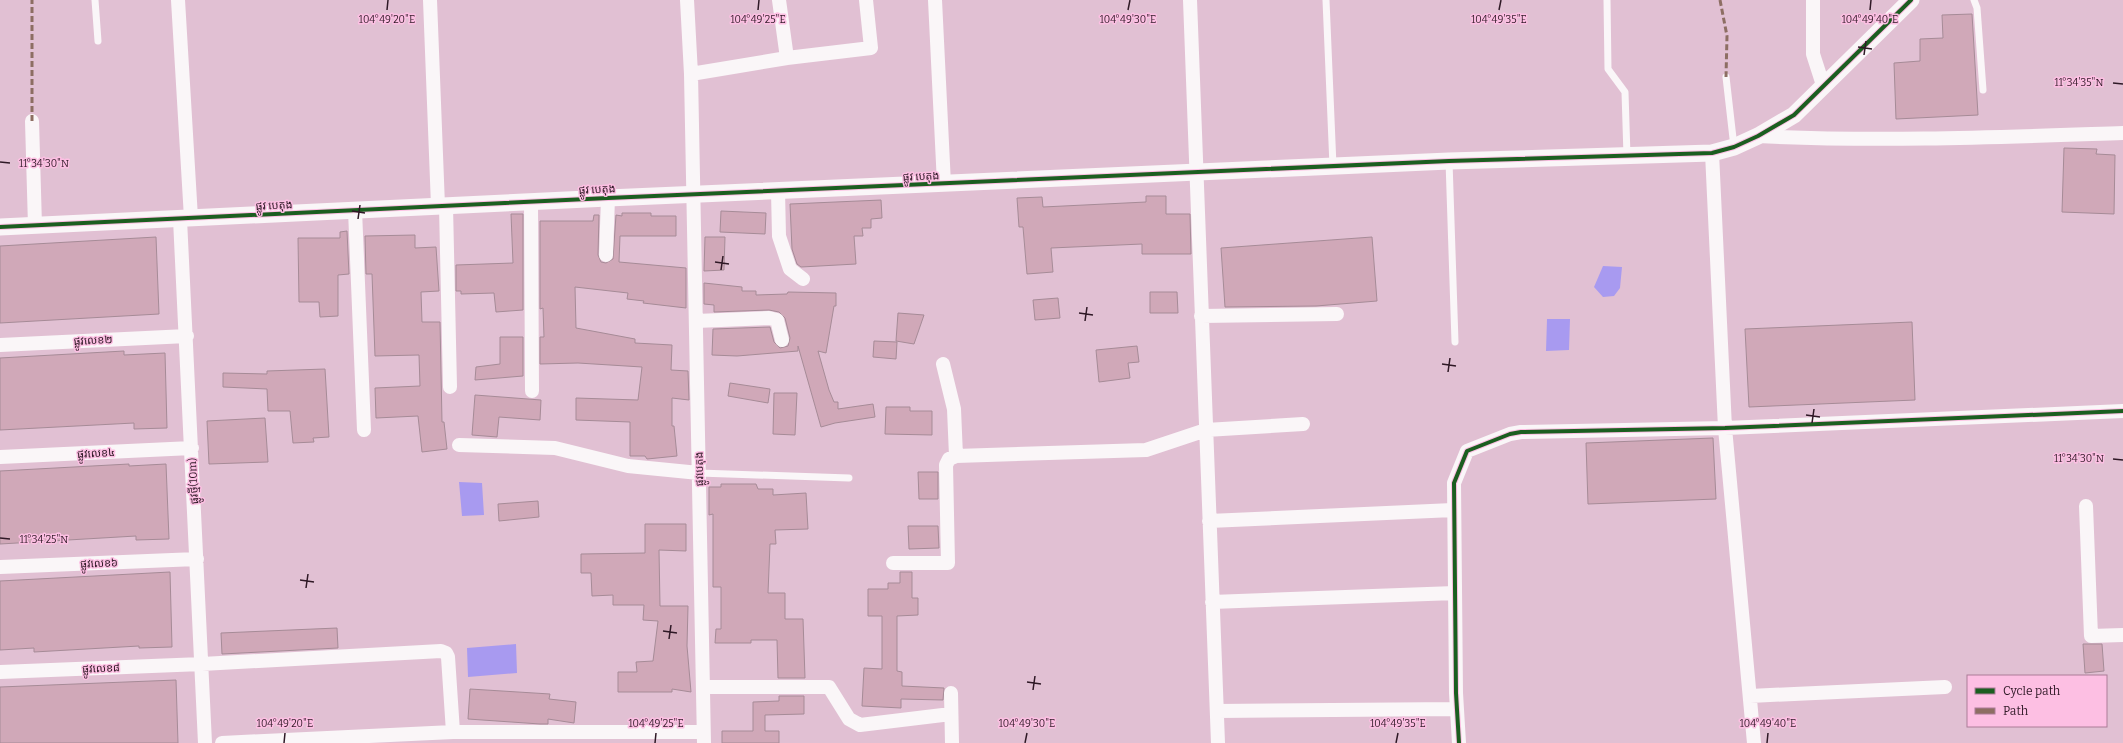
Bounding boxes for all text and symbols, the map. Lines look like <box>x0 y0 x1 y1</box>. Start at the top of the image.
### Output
text: 104°49'20"E <box>359 14 415 26</box>
text: 104°49'25"E <box>730 14 786 26</box>
text: 104°49'30"E <box>1100 14 1156 26</box>
text: 104°49'35"E <box>1471 14 1527 26</box>
text: 104°49'40"E <box>1842 14 1898 26</box>
text: 11°34'35"N <box>2055 77 2103 89</box>
text: 11°34'30"N <box>19 158 69 170</box>
street label: ផ្លូវ បេតុង <box>902 169 940 187</box>
street label: ផ្លូវ បេតុង <box>578 182 616 200</box>
street label: ផ្លូវ បេតុង <box>255 198 293 216</box>
street label: ផ្លូវលេខ២ <box>73 333 113 351</box>
street label: ផ្លូវលេខ៤ <box>77 446 115 464</box>
street label: ផ្លូវបេតុង <box>693 451 710 486</box>
text: 11°34'30"N <box>2054 453 2104 465</box>
street label: ផ្លូវថ្មី(10m) <box>184 457 204 505</box>
text: 11°34'25"N <box>20 534 68 546</box>
street label: ផ្លូវលេខ៦ <box>80 556 118 574</box>
street label: ផ្លូវលេខ៨ <box>82 661 120 679</box>
legend <box>1967 675 2107 727</box>
text: Cycle path <box>2003 684 2061 698</box>
text: Path <box>2003 704 2029 718</box>
text: 104°49'20"E <box>257 718 313 730</box>
text: 104°49'25"E <box>628 718 684 730</box>
text: 104°49'30"E <box>999 718 1055 730</box>
text: 104°49'35"E <box>1370 718 1426 730</box>
text: 104°49'40"E <box>1740 718 1796 730</box>

